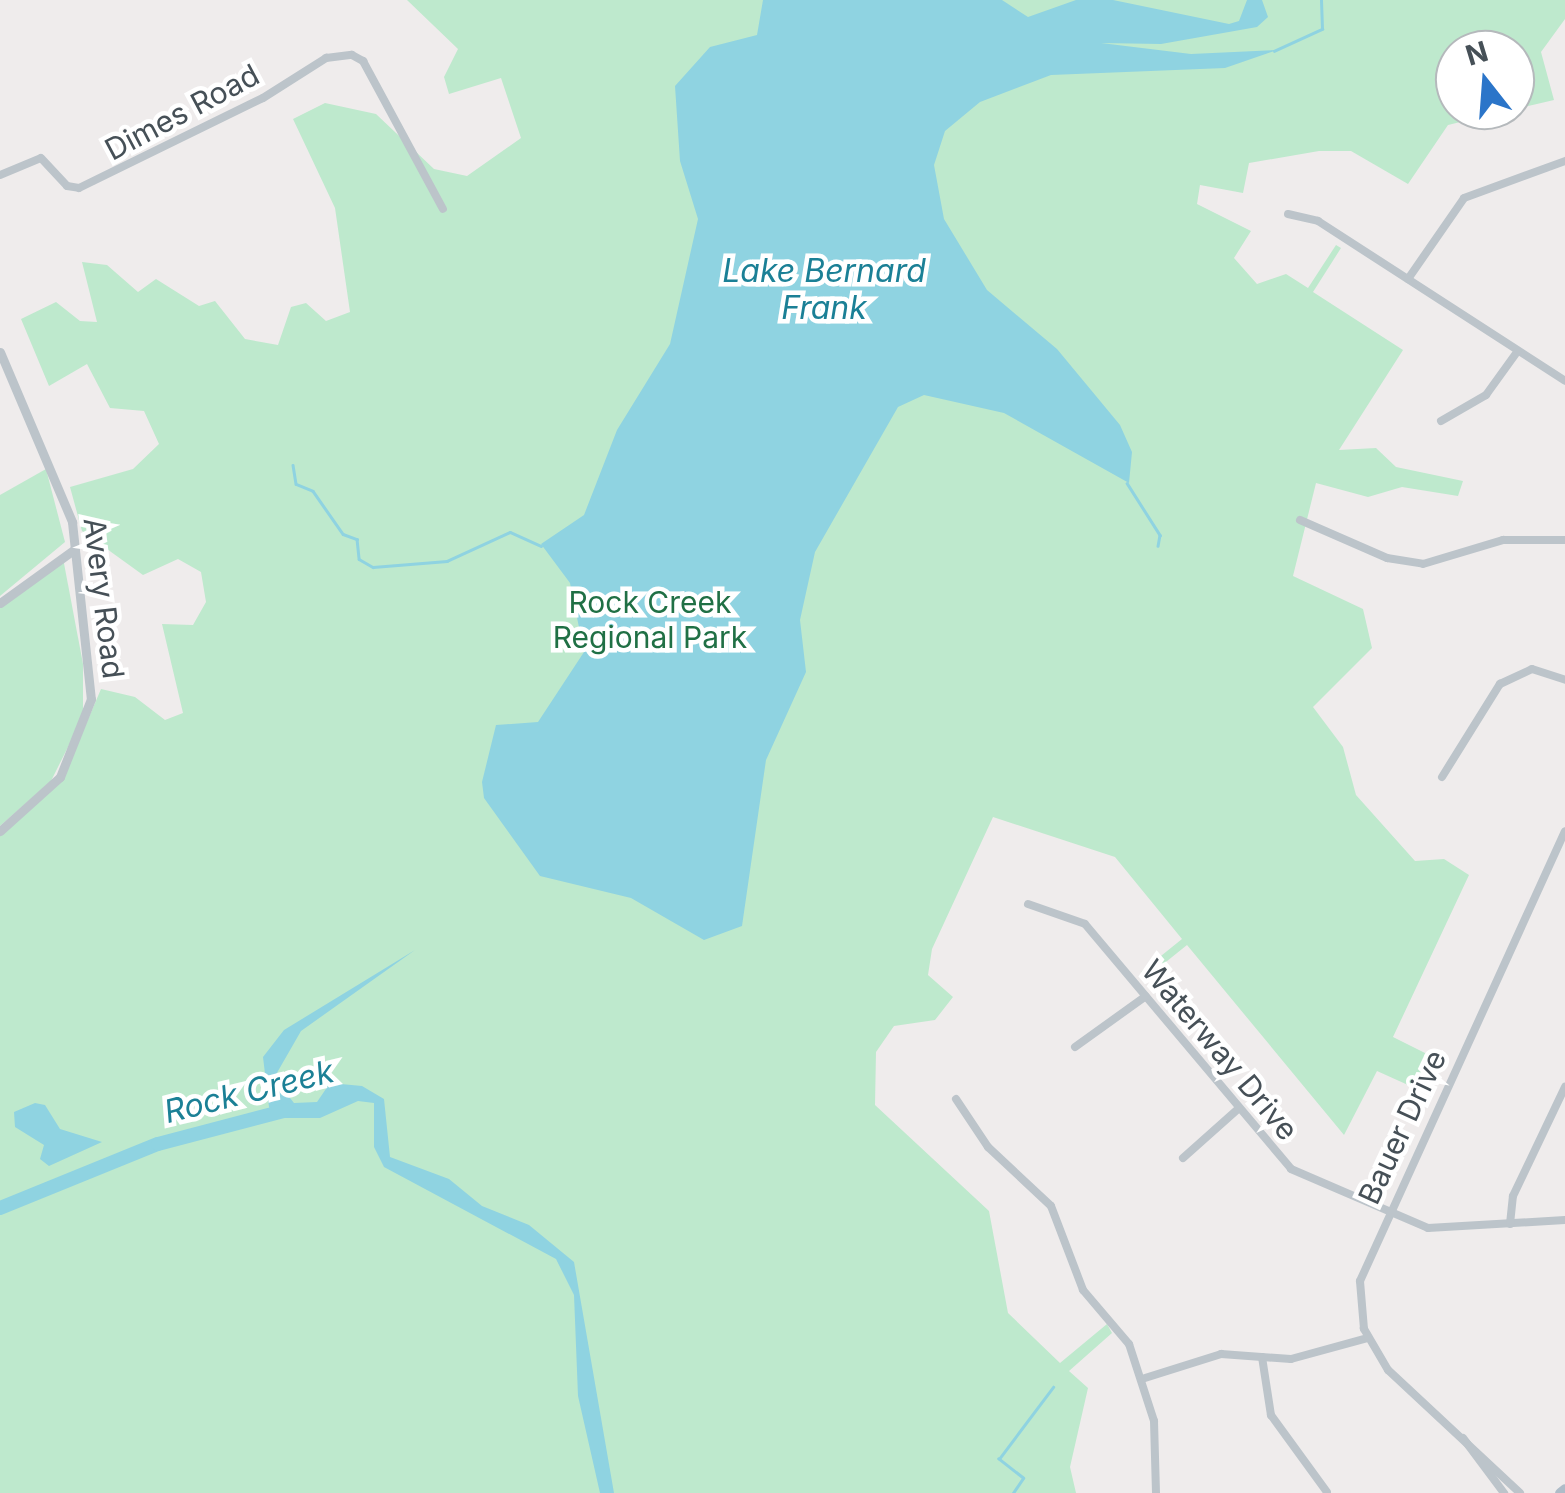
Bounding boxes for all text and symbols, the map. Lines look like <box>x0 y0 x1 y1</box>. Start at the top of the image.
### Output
north arrow <box>1435 30 1535 130</box>
text: N <box>1462 34 1492 73</box>
street label: Dimes Road <box>99 56 265 168</box>
water label: Lake Bernard Frank <box>722 253 926 328</box>
street label: Avery Road <box>76 515 132 681</box>
park label: Rock Creek Regional Park <box>553 584 747 654</box>
street label: Waterway Drive <box>1134 953 1306 1147</box>
street label: Bauer Drive <box>1351 1044 1453 1210</box>
water label: Rock Creek <box>160 1052 338 1132</box>

